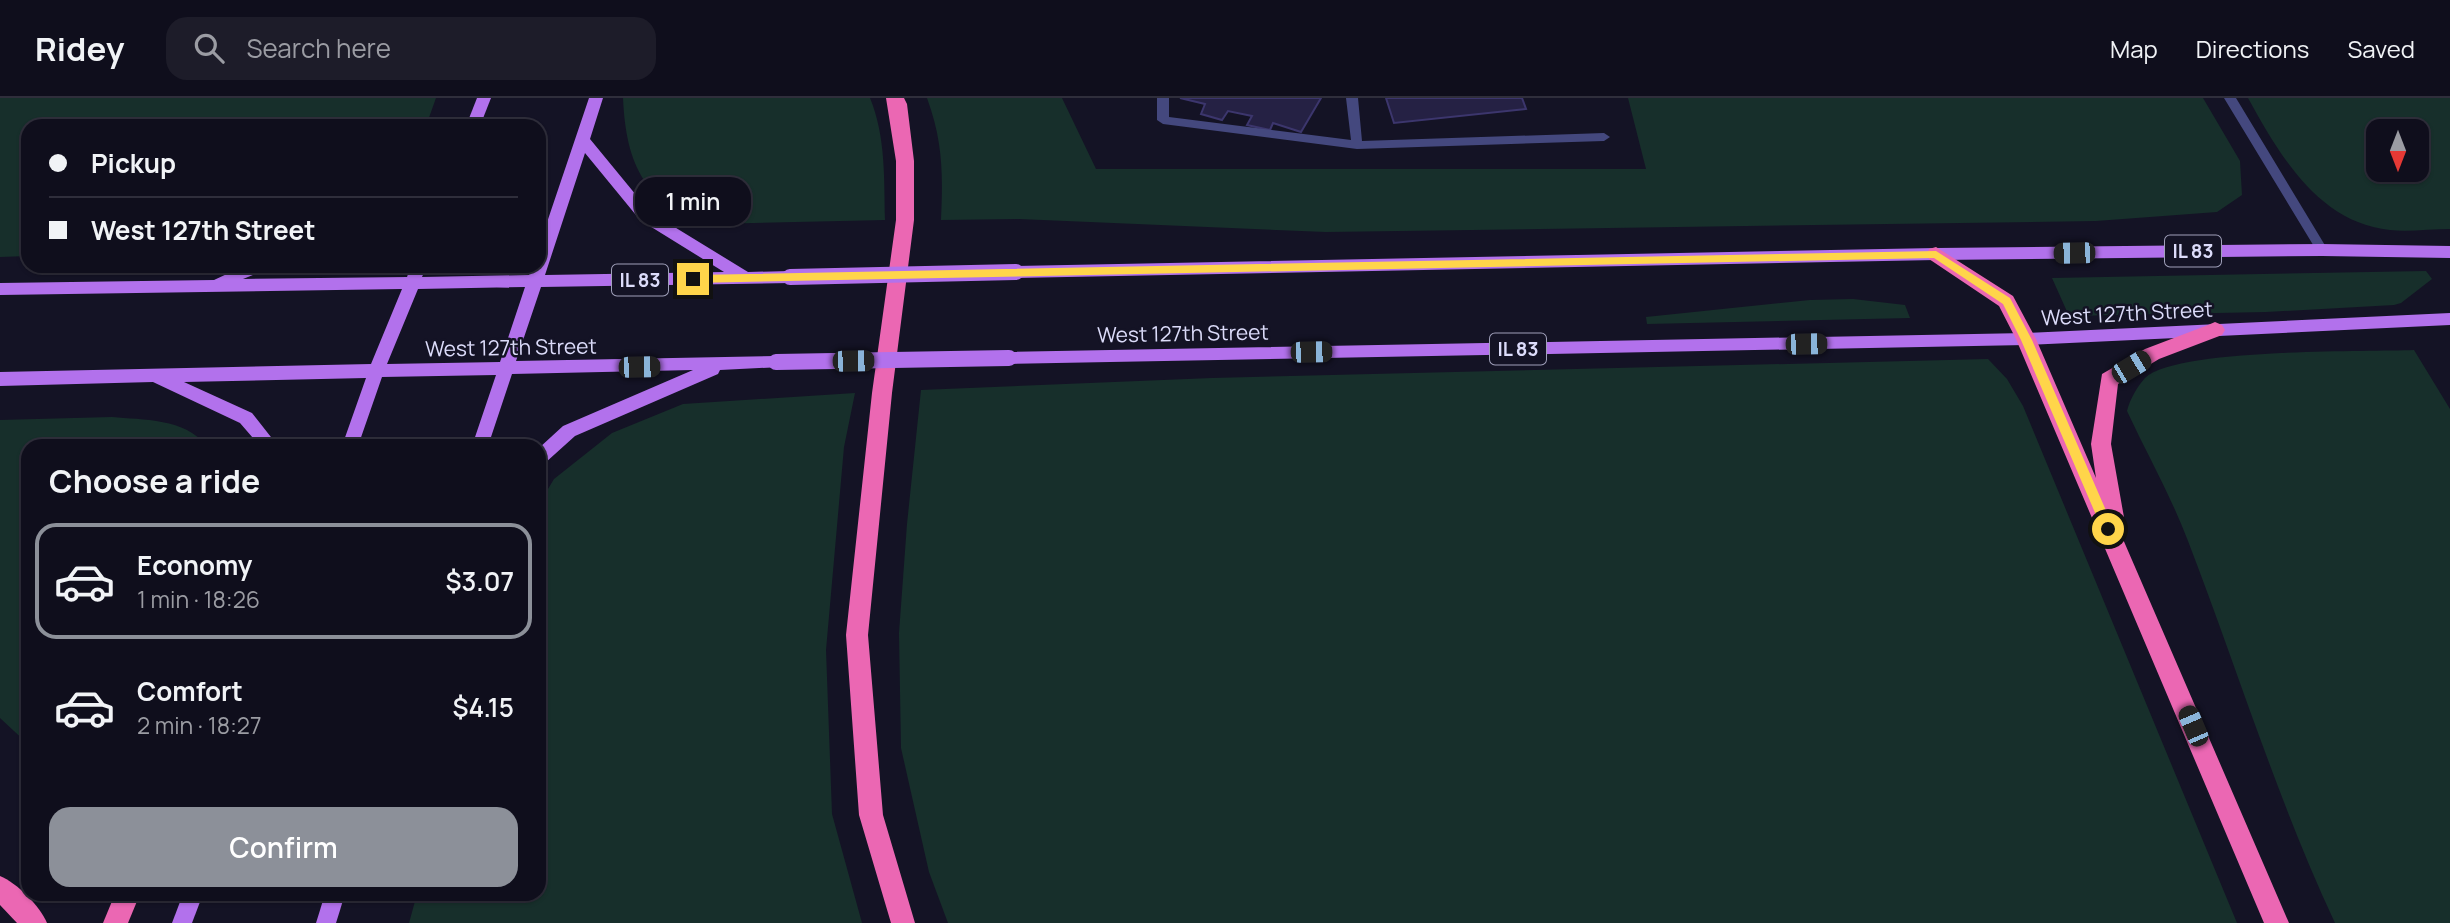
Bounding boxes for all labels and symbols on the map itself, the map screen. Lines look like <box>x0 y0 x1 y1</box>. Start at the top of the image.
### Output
north arrow <box>2366 119 2429 182</box>
callout: 1 min <box>635 178 751 226</box>
road number: IL 83 <box>2165 236 2221 266</box>
car <box>2053 242 2096 264</box>
route end <box>677 263 709 295</box>
road number: IL 83 <box>612 264 668 296</box>
street label: West 127th Street <box>2040 295 2213 331</box>
street label: West 127th Street <box>1097 318 1269 348</box>
street label: West 127th Street <box>425 332 597 362</box>
road number: IL 83 <box>1490 333 1546 364</box>
car <box>1785 333 1828 355</box>
car <box>1290 341 1333 363</box>
car <box>2108 347 2155 387</box>
car <box>832 350 875 372</box>
car <box>618 356 661 378</box>
route start <box>2092 513 2124 545</box>
car <box>2176 703 2211 749</box>

